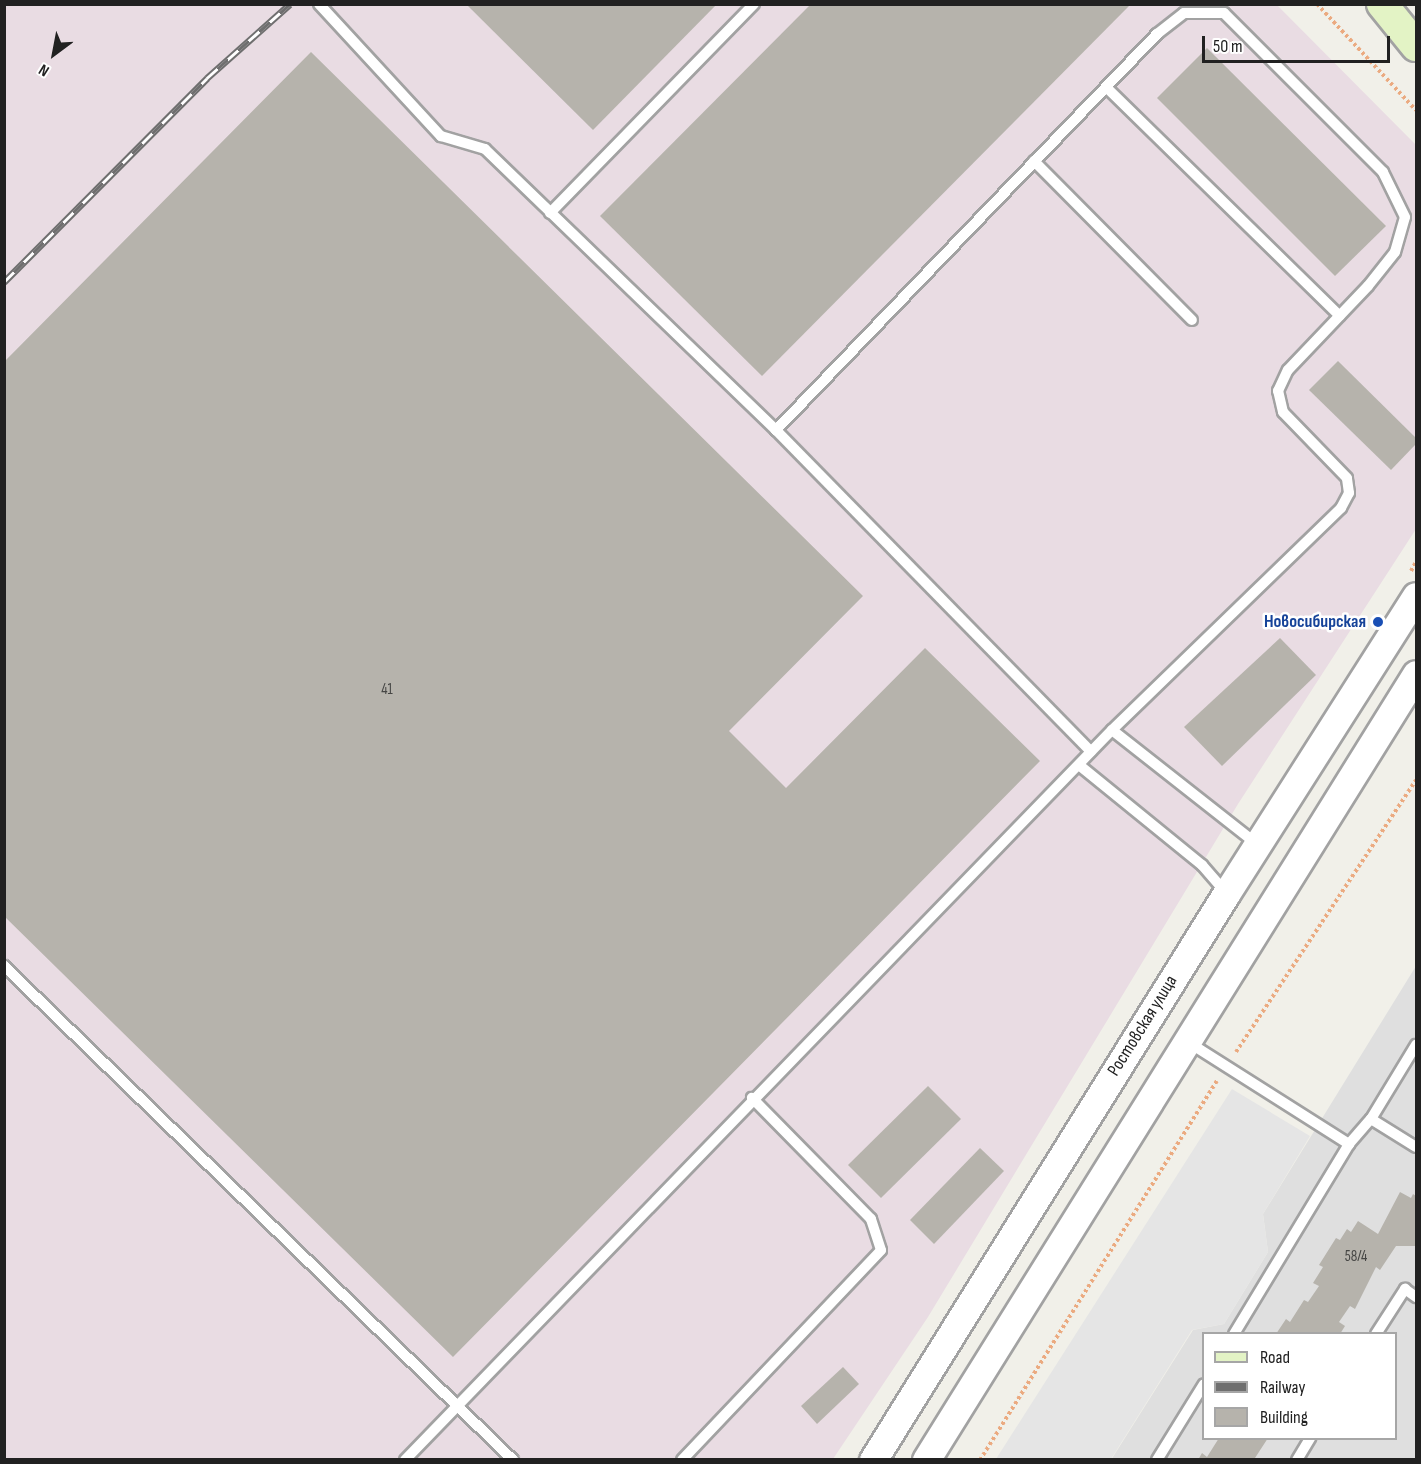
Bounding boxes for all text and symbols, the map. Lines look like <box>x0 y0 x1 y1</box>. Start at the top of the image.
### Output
north arrow <box>24 24 84 84</box>
scale bar <box>1205 24 1392 62</box>
text: 50 m <box>1213 36 1243 57</box>
text: N <box>36 59 53 80</box>
place label: Новосибирская <box>1264 611 1366 633</box>
marker: Новосибирская <box>1371 615 1385 629</box>
house number: 41 <box>381 681 393 699</box>
street label: Ростовская улица <box>1103 972 1183 1080</box>
house number: 58/4 <box>1345 1248 1367 1266</box>
legend <box>1202 1332 1397 1440</box>
text: Road <box>1260 1347 1290 1368</box>
text: Railway <box>1260 1377 1305 1398</box>
text: Building <box>1260 1407 1308 1428</box>

